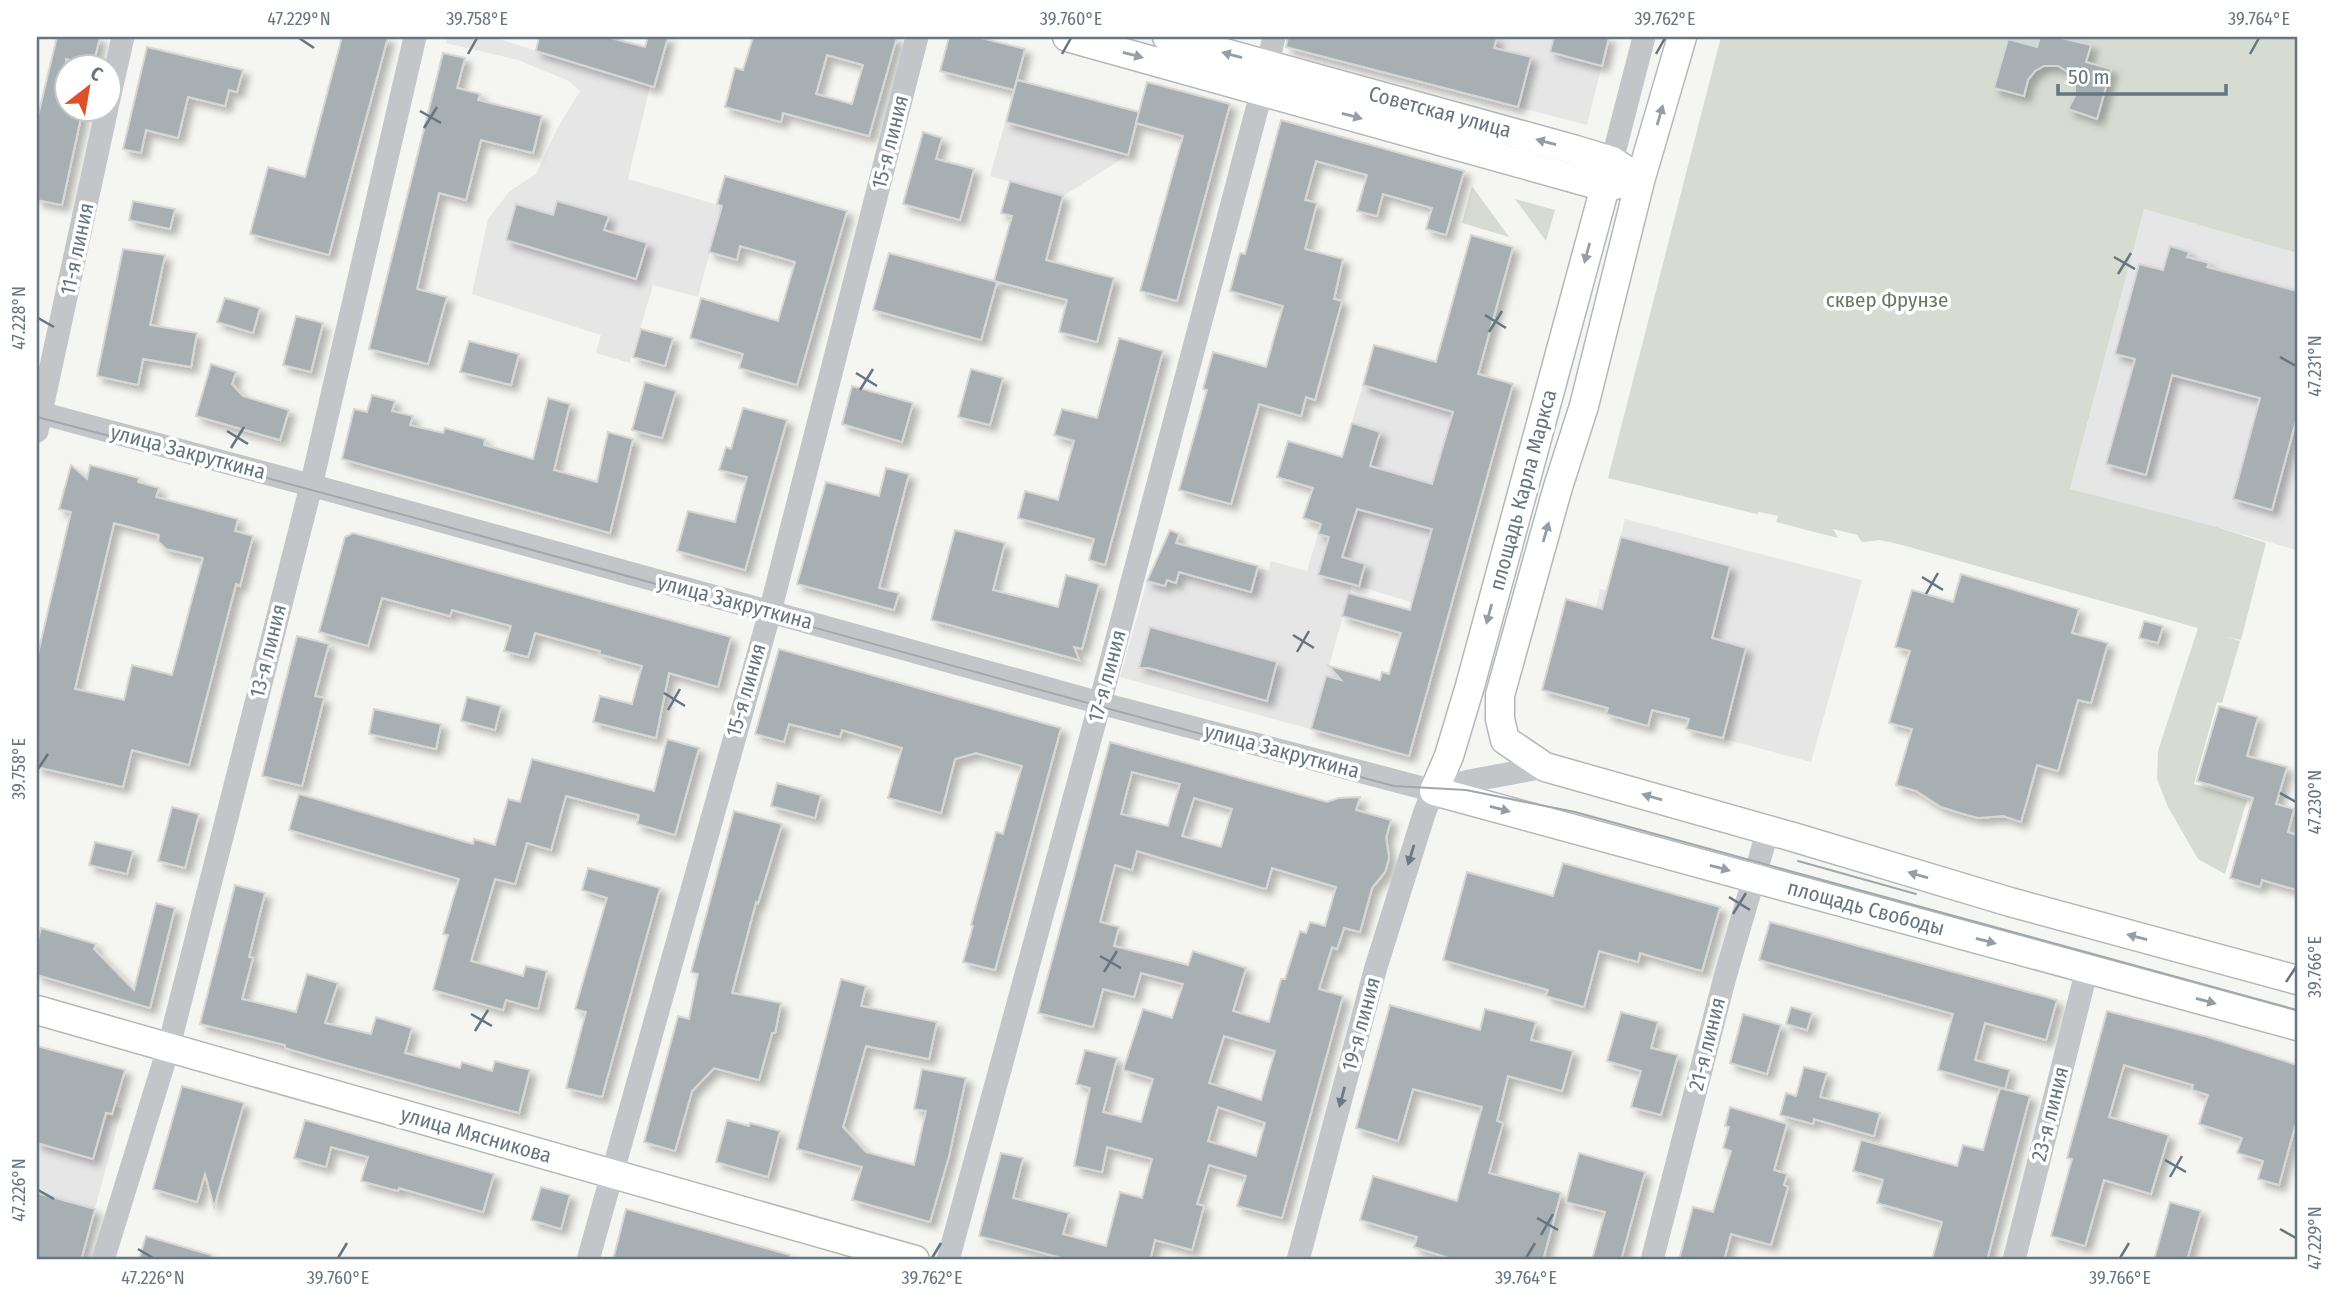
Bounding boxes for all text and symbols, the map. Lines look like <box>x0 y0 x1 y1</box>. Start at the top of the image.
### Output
text: 47.229°N <box>267 8 331 30</box>
text: 39.758°E <box>446 8 508 30</box>
text: 39.760°E <box>1040 8 1102 30</box>
text: 39.762°E <box>1635 8 1695 30</box>
text: 39.764°E <box>2228 8 2290 30</box>
one-way arrow <box>1221 49 1243 60</box>
one-way arrow <box>1122 50 1144 61</box>
north arrow <box>52 52 122 122</box>
scale bar <box>2058 52 2226 96</box>
text: С <box>86 61 107 86</box>
text: 50 m <box>2068 64 2110 90</box>
street label: Советская улица <box>1366 80 1514 144</box>
street label: 15-я линия <box>866 92 914 192</box>
one-way arrow <box>1655 104 1665 125</box>
one-way arrow <box>1342 111 1363 121</box>
one-way arrow <box>1535 136 1556 146</box>
street label: 11-я линия <box>55 200 99 298</box>
one-way arrow <box>1581 242 1592 264</box>
text: 47.228°N <box>8 286 30 350</box>
park label: сквер Фрунзе <box>1826 287 1948 313</box>
text: 47.231°N <box>2304 335 2326 397</box>
street label: площадь Карла Маркса <box>1484 387 1562 593</box>
street label: улица Закруткина <box>108 419 268 485</box>
one-way arrow <box>1541 521 1551 542</box>
street label: улица Закруткина <box>655 569 815 635</box>
street label: 13-я линия <box>244 602 292 700</box>
one-way arrow <box>1484 604 1494 625</box>
street label: 17-я линия <box>1082 627 1132 725</box>
street label: 15-я линия <box>720 640 772 740</box>
street label: улица Закруткина <box>1202 718 1362 784</box>
text: 39.758°E <box>8 738 30 800</box>
text: 47.230°N <box>2304 770 2326 834</box>
one-way arrow <box>1642 792 1663 802</box>
one-way arrow <box>1489 804 1511 815</box>
one-way arrow <box>1405 845 1416 866</box>
one-way arrow <box>1709 863 1731 874</box>
one-way arrow <box>1907 869 1929 880</box>
street label: площадь Свободы <box>1784 875 1948 941</box>
one-way arrow <box>2126 931 2147 941</box>
one-way arrow <box>1975 936 1997 947</box>
text: 39.766°E <box>2304 936 2326 998</box>
street label: 19-я линия <box>1336 974 1386 1074</box>
street label: 21-я линия <box>1683 995 1731 1093</box>
one-way arrow <box>2195 996 2217 1007</box>
street label: 23-я линия <box>2026 1064 2074 1164</box>
one-way arrow <box>1336 1087 1346 1108</box>
street label: улица Мясникова <box>398 1101 554 1169</box>
text: 47.226°N <box>8 1158 30 1222</box>
text: 47.229°N <box>2304 1206 2326 1270</box>
text: 47.226°N <box>121 1267 185 1289</box>
text: 39.760°E <box>307 1267 369 1289</box>
text: 39.762°E <box>902 1267 962 1289</box>
text: 39.764°E <box>1495 1267 1557 1289</box>
text: 39.766°E <box>2089 1267 2151 1289</box>

